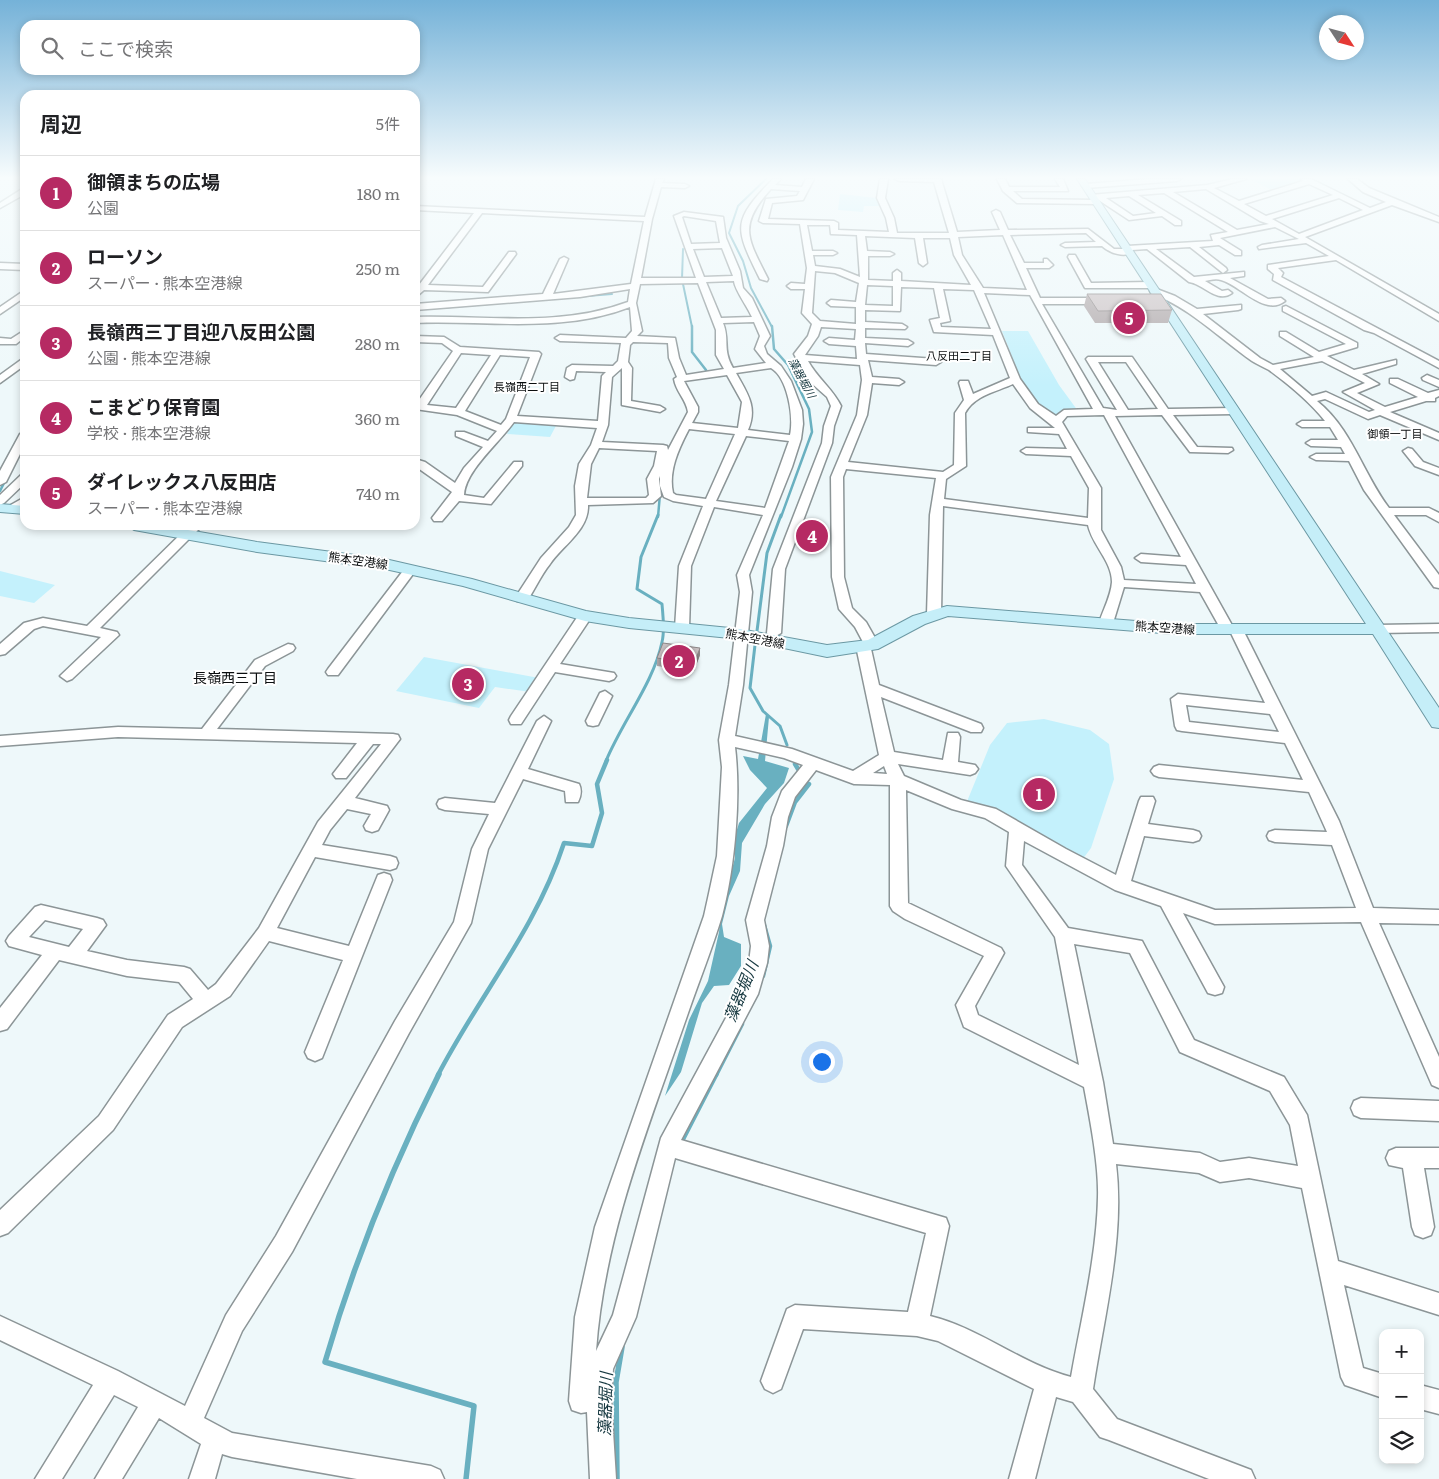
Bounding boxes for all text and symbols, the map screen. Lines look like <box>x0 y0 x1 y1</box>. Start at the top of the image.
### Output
north arrow <box>1319 15 1364 60</box>
search box <box>20 20 420 75</box>
icon: search <box>38 34 66 62</box>
text: ここで検索 <box>78 34 173 62</box>
text: 周辺 <box>40 107 82 138</box>
text: 5件 <box>376 111 400 135</box>
text: 御領まちの広場 <box>87 167 220 195</box>
text: 1 <box>53 181 59 205</box>
text: 180 m <box>357 181 400 205</box>
text: 公園 <box>87 195 119 219</box>
text: ローソン <box>87 242 163 270</box>
text: 2 <box>52 256 60 280</box>
text: 250 m <box>356 256 400 280</box>
text: スーパー · 熊本空港線 <box>87 270 243 294</box>
pin: 5 <box>1113 299 1145 337</box>
text: 長嶺西三丁目迎八反田公園 <box>87 317 315 345</box>
text: 3 <box>52 331 60 355</box>
text: 280 m <box>355 331 400 355</box>
text: 公園 · 熊本空港線 <box>87 345 211 369</box>
district label: 八反田二丁目 <box>926 347 992 363</box>
water label: 藻器堀川 <box>785 354 821 402</box>
district label: 長嶺西二丁目 <box>494 378 560 394</box>
text: こまどり保育園 <box>87 392 220 420</box>
text: 4 <box>51 406 61 430</box>
text: 360 m <box>355 406 400 430</box>
text: 学校 · 熊本空港線 <box>87 420 211 444</box>
district label: 御領一丁目 <box>1367 425 1423 441</box>
text: ダイレックス八反田店 <box>87 467 276 495</box>
text: 5 <box>52 481 60 505</box>
text: 740 m <box>356 481 400 505</box>
text: スーパー · 熊本空港線 <box>87 495 243 519</box>
pin: 4 <box>796 517 828 555</box>
street label: 熊本空港線 <box>327 547 389 573</box>
street label: 熊本空港線 <box>1135 616 1196 638</box>
street label: 熊本空港線 <box>724 623 786 653</box>
pin: 2 <box>663 642 695 680</box>
pin: 3 <box>452 665 484 703</box>
district label: 長嶺西三丁目 <box>193 667 277 687</box>
pin: 1 <box>1023 775 1055 813</box>
water label: 藻器堀川 <box>717 955 764 1025</box>
your location <box>809 1049 835 1075</box>
map controls <box>1379 1329 1424 1464</box>
button: + <box>1379 1329 1424 1374</box>
water label: 藻器堀川 <box>591 1370 617 1436</box>
button: − <box>1379 1374 1424 1419</box>
button: layers <box>1379 1419 1424 1464</box>

